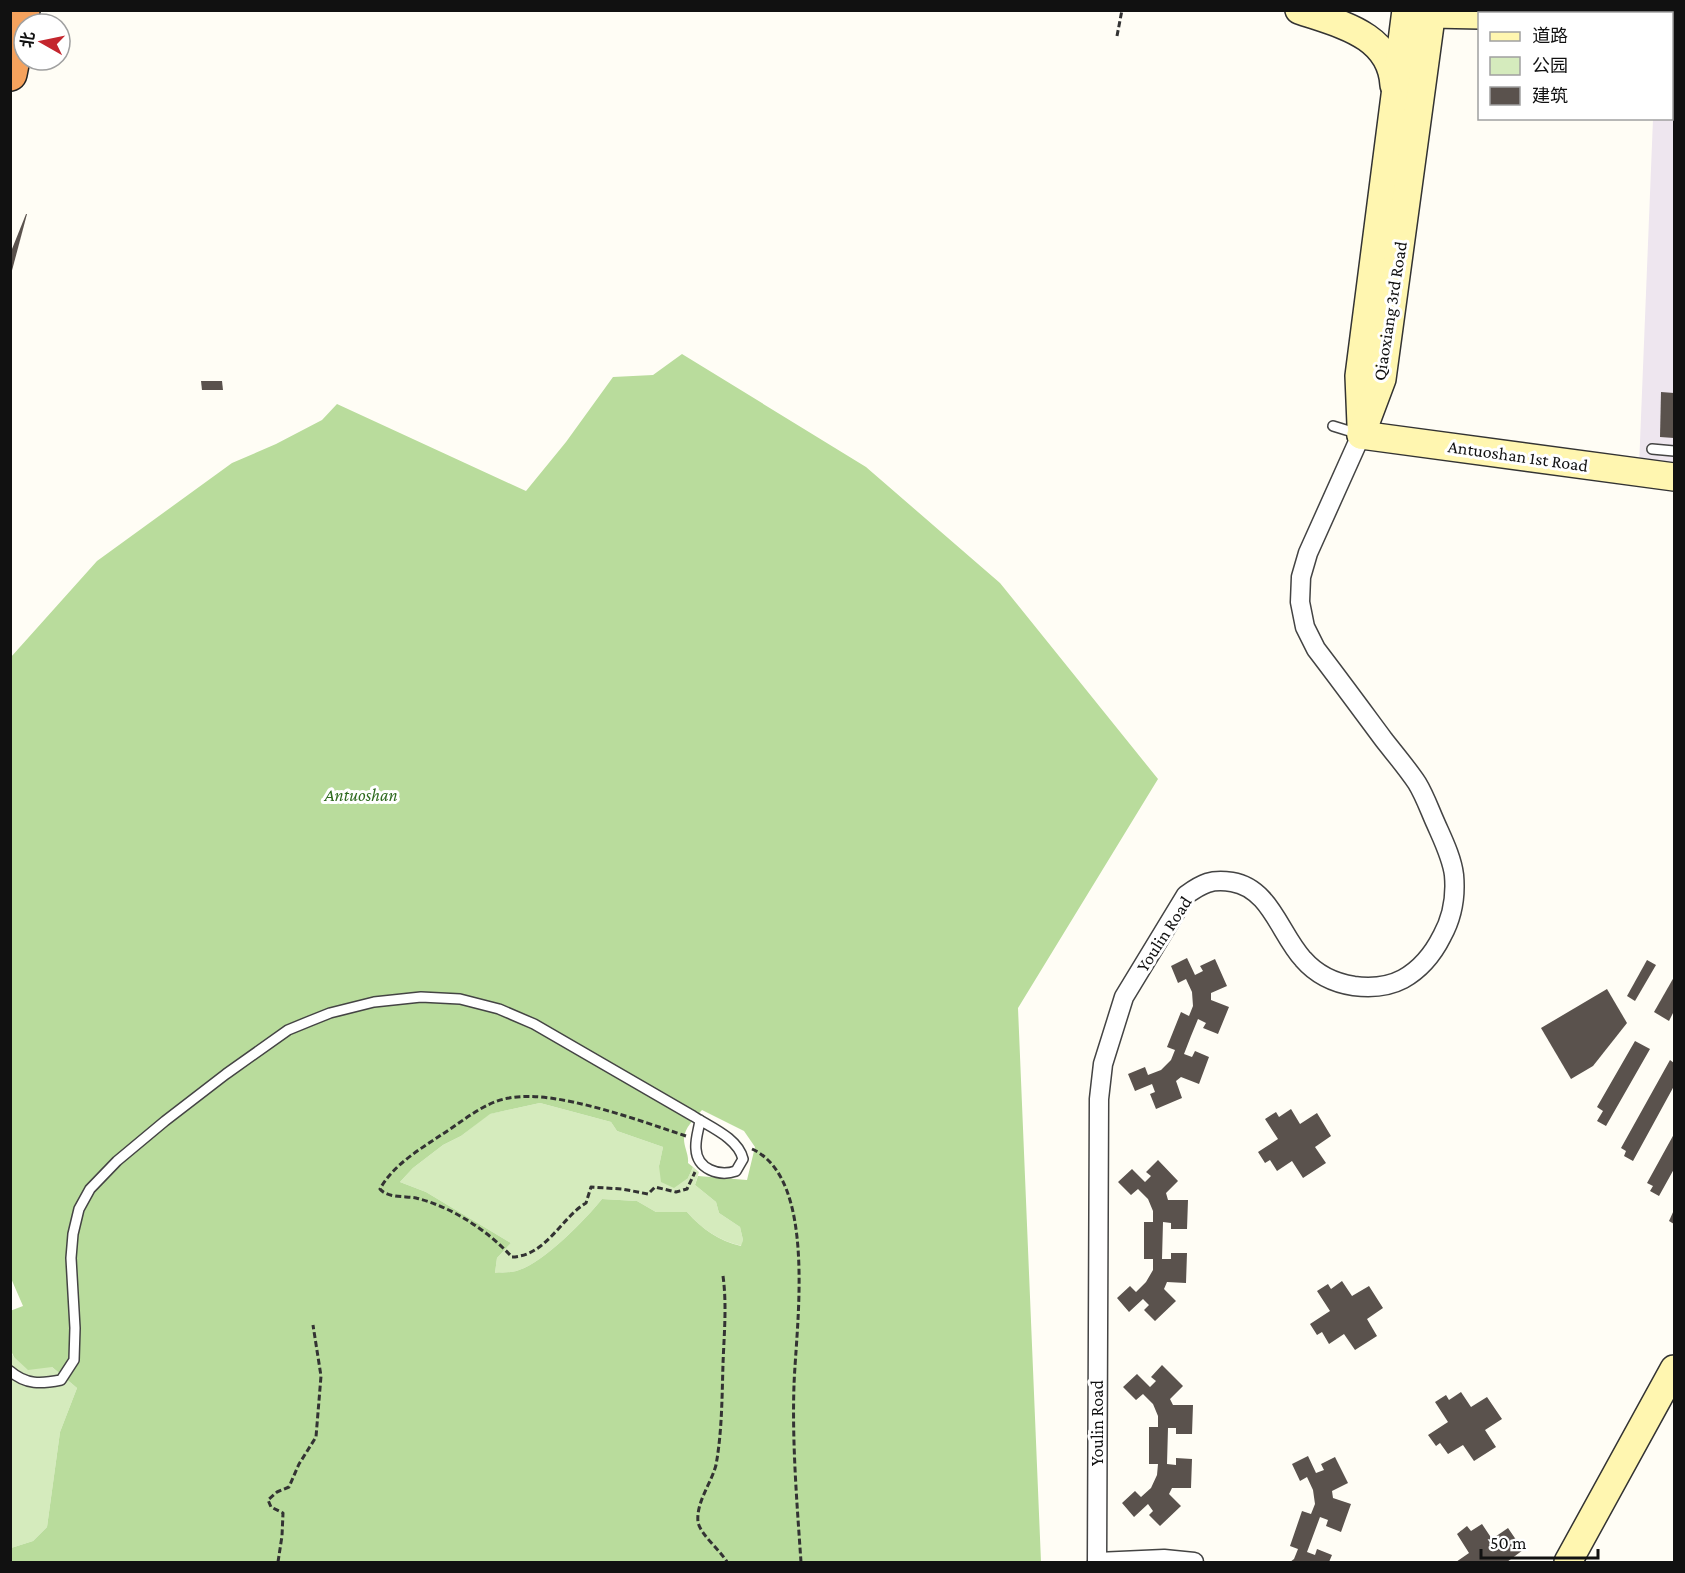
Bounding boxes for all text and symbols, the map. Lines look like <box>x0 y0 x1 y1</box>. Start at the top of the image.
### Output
north arrow <box>12 12 72 72</box>
legend <box>1478 12 1673 120</box>
text: 道路 <box>1532 26 1568 46</box>
text: 北 <box>18 30 37 49</box>
text: 公园 <box>1532 56 1568 76</box>
text: 建筑 <box>1532 86 1568 106</box>
street label: Qiaoxiang 3rd Road <box>1369 239 1411 382</box>
street label: Antuoshan 1st Road <box>1447 436 1590 476</box>
park label: Antuoshan <box>323 785 398 805</box>
street label: Youlin Road <box>1132 892 1196 975</box>
street label: Youlin Road <box>1087 1380 1107 1466</box>
scale bar <box>1481 1522 1598 1560</box>
text: 50 m <box>1490 1533 1527 1553</box>

